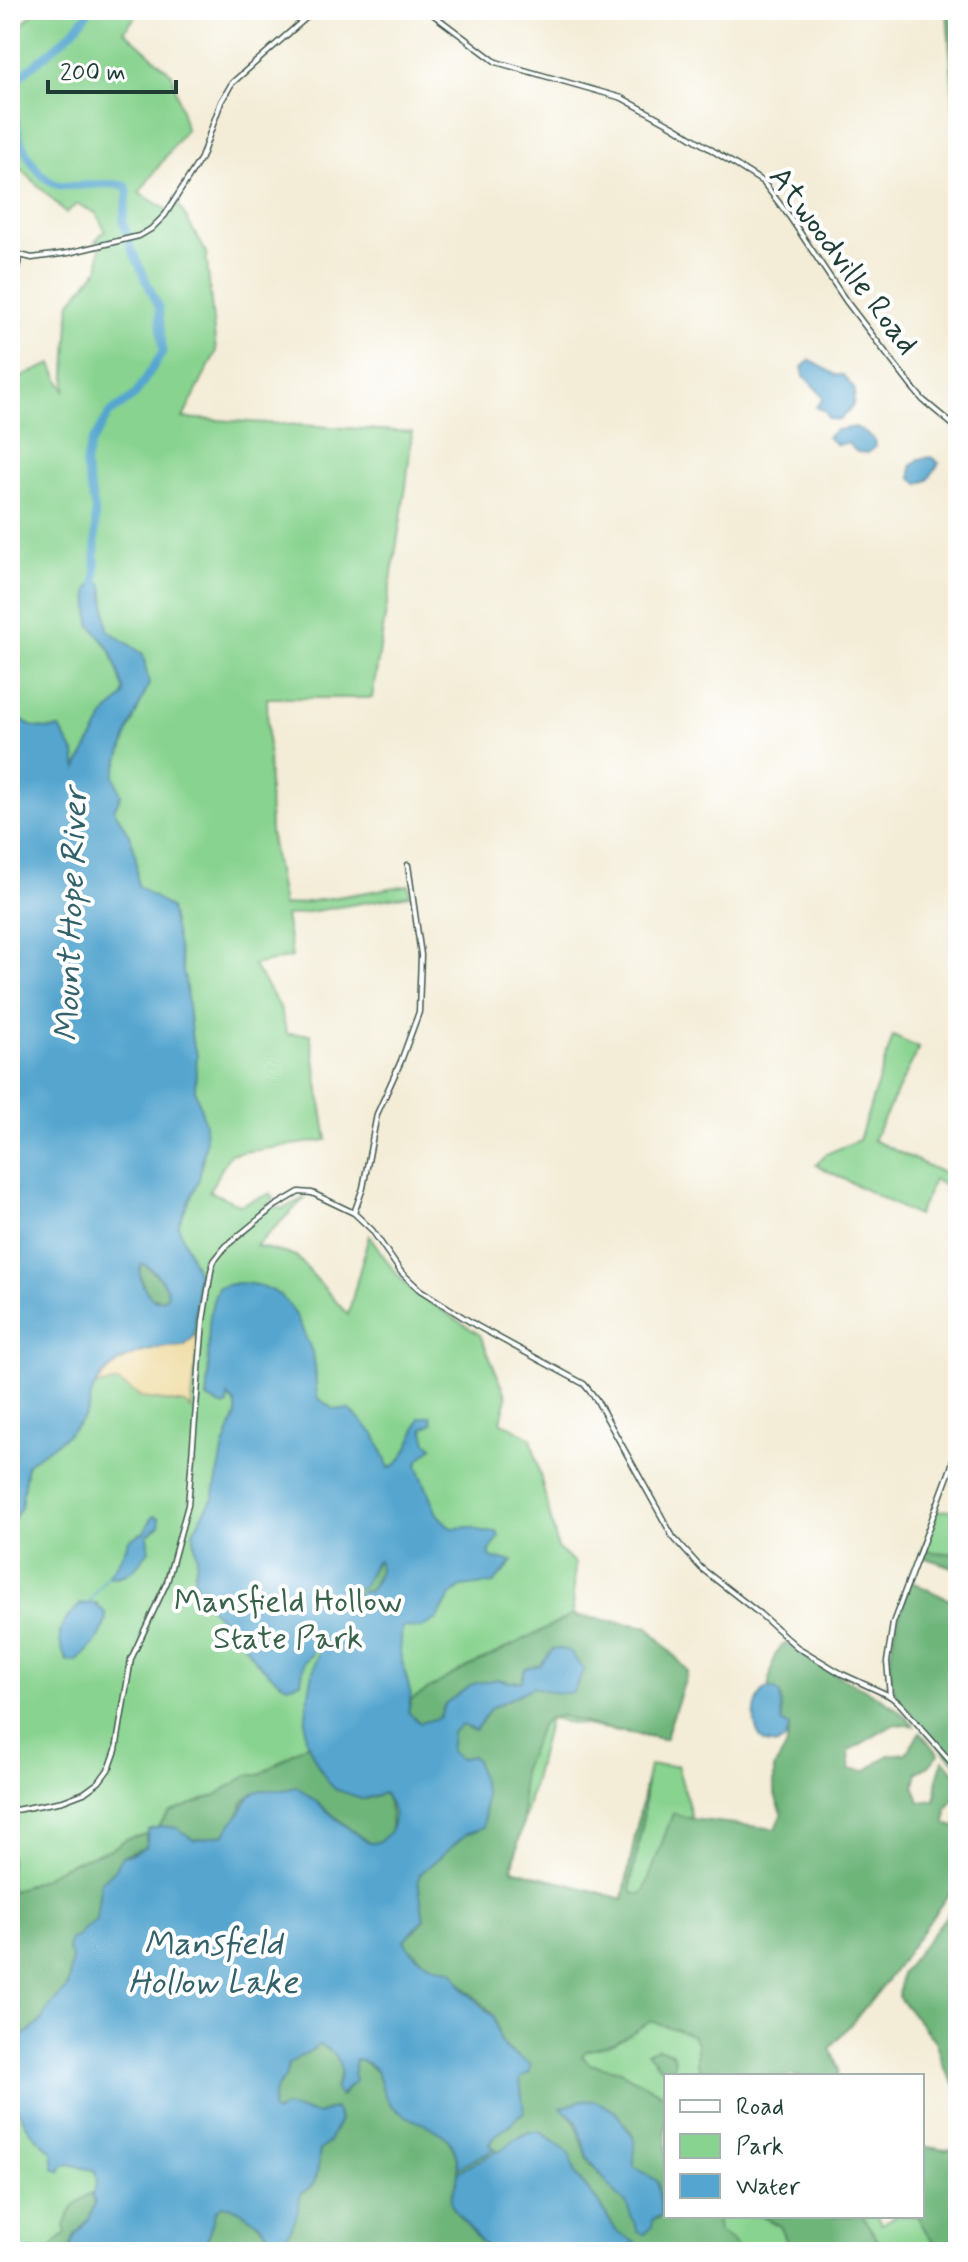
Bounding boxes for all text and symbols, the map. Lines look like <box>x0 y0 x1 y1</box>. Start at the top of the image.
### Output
scale bar <box>48 44 176 94</box>
text: 200 m <box>60 58 126 89</box>
street label: Atwoodville Road <box>758 158 928 364</box>
water label: Mount Hope River <box>45 782 99 1043</box>
park label: Mansfield Hollow State Park <box>174 1581 402 1660</box>
water label: Mansfield Hollow Lake <box>128 1922 299 2006</box>
legend <box>664 2074 924 2218</box>
text: Road <box>736 2092 784 2123</box>
text: Park <box>736 2132 784 2163</box>
text: Water <box>736 2172 801 2203</box>

